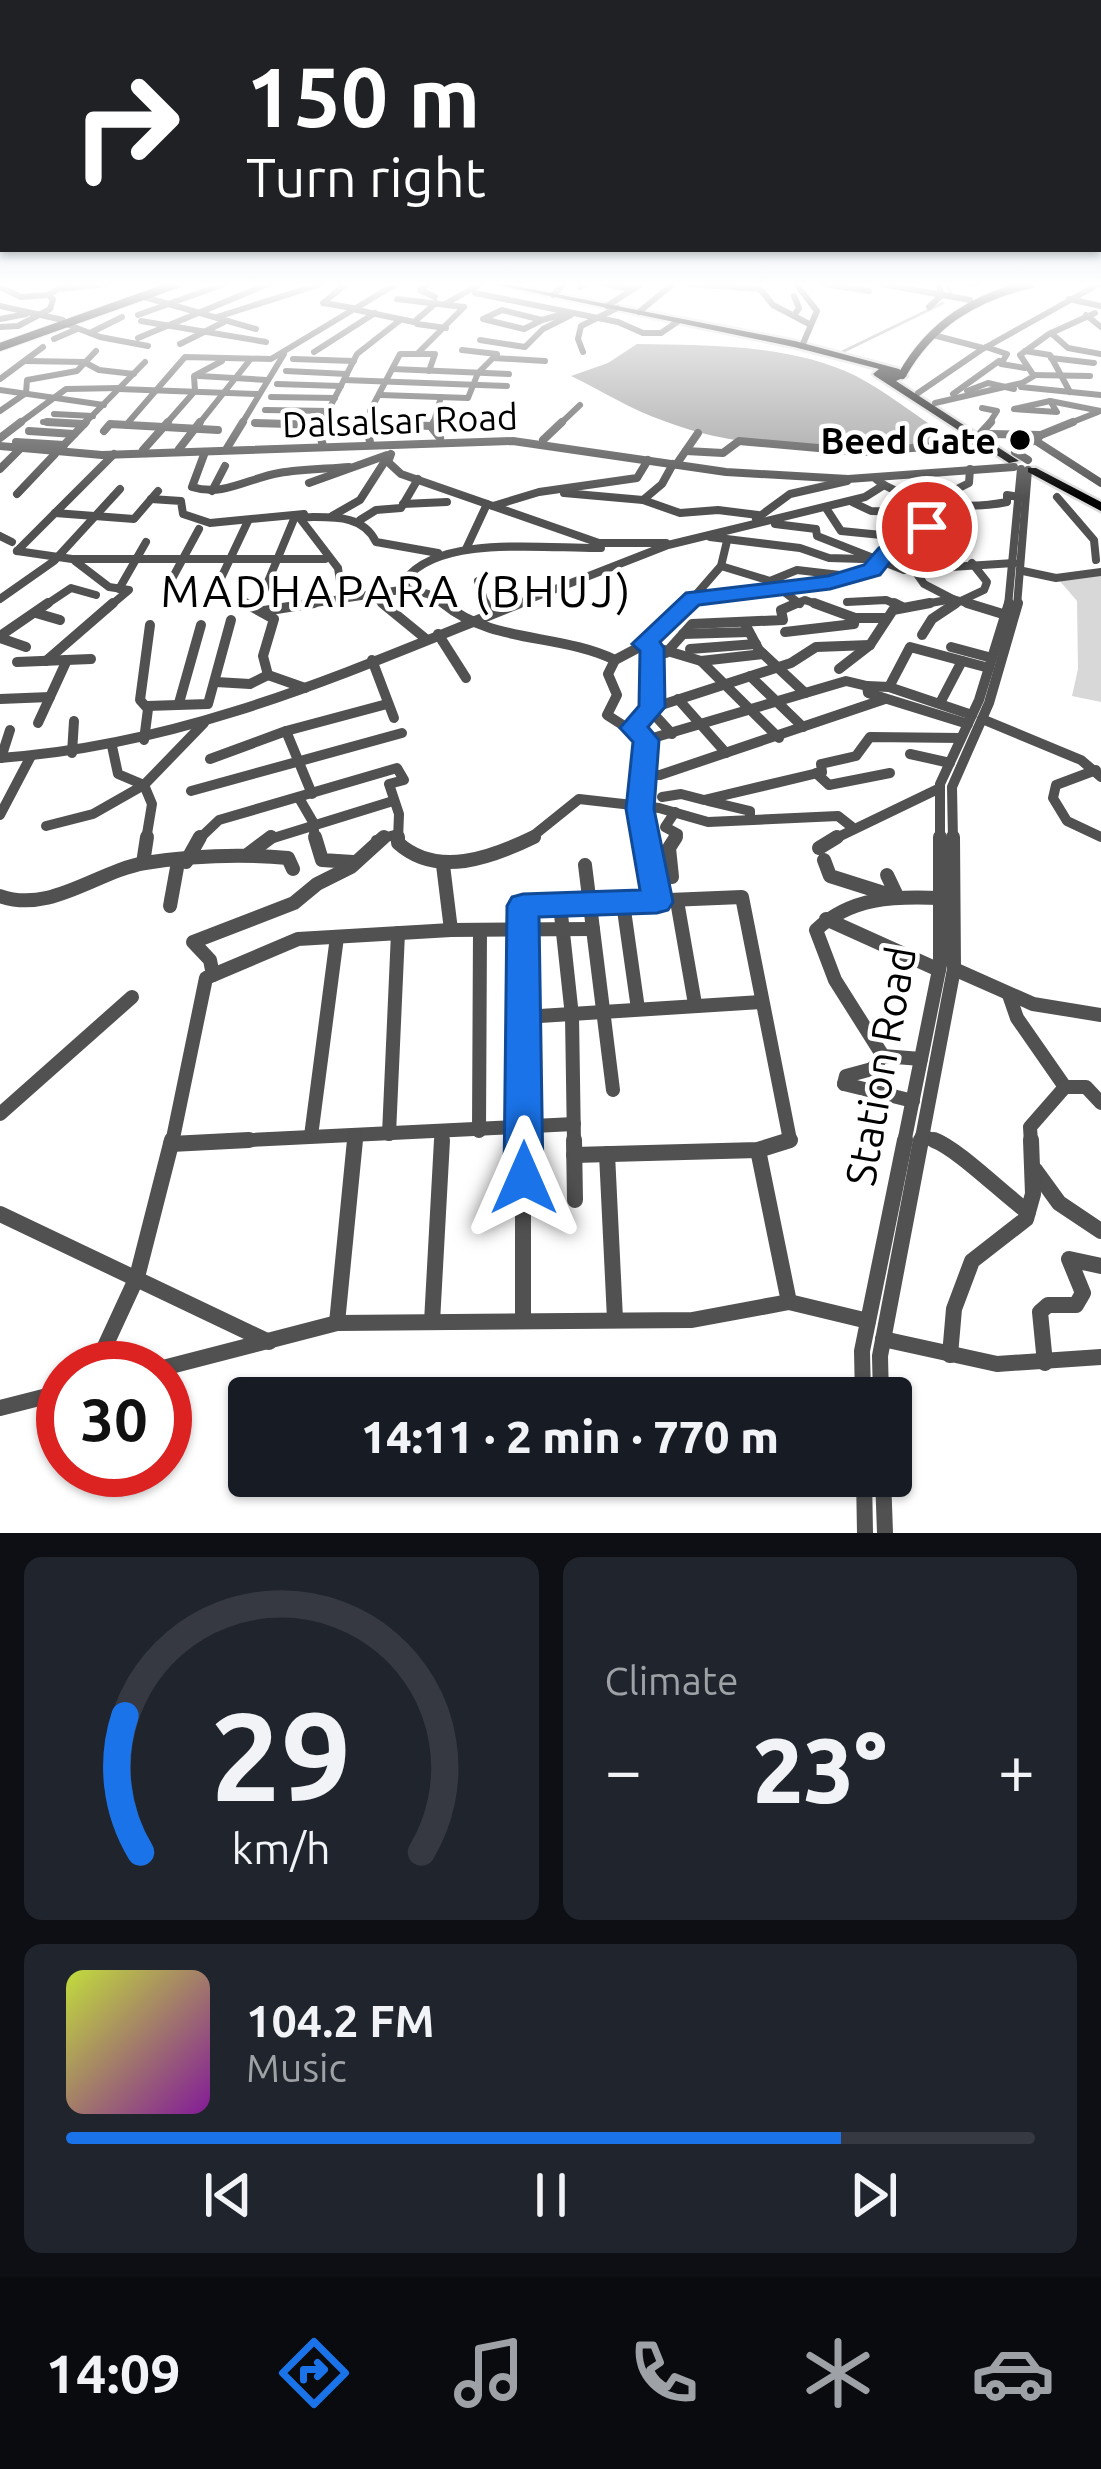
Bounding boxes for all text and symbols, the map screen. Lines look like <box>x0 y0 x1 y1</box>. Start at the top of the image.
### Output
icon: right <box>48 48 204 204</box>
text: 150 m <box>246 49 480 143</box>
text: Turn right <box>246 147 486 207</box>
street label: Dalsalsar Road <box>281 395 519 445</box>
place label: Beed Gate <box>820 420 996 461</box>
marker: Beed Gate <box>1007 427 1033 453</box>
pin <box>876 476 978 578</box>
icon: arrive <box>894 494 960 560</box>
district label: MADHAPARA (BHUJ) <box>161 565 633 616</box>
street label: Station Road <box>836 943 924 1189</box>
position arrow <box>461 1115 587 1241</box>
speed limit sign: 30 <box>36 1341 192 1497</box>
text: 14:11 · 2 min · 770 m <box>361 1411 779 1462</box>
text: Climate <box>605 1659 739 1702</box>
text: 29 <box>211 1685 352 1825</box>
text: 23° <box>753 1719 887 1820</box>
text: − <box>605 1732 642 1806</box>
text: + <box>998 1732 1035 1806</box>
text: km/h <box>232 1823 331 1871</box>
text: 104.2 FM <box>246 1995 435 2046</box>
text: Music <box>246 2046 347 2089</box>
icon: previous <box>195 2162 261 2228</box>
icon: pause <box>518 2162 584 2228</box>
icon: next <box>841 2162 907 2228</box>
icon: directions <box>272 2331 356 2415</box>
icon: music <box>447 2331 531 2415</box>
icon: phone <box>622 2331 706 2415</box>
icon: climate <box>796 2331 880 2415</box>
icon: car <box>971 2331 1055 2415</box>
text: 14:09 <box>45 2343 181 2403</box>

